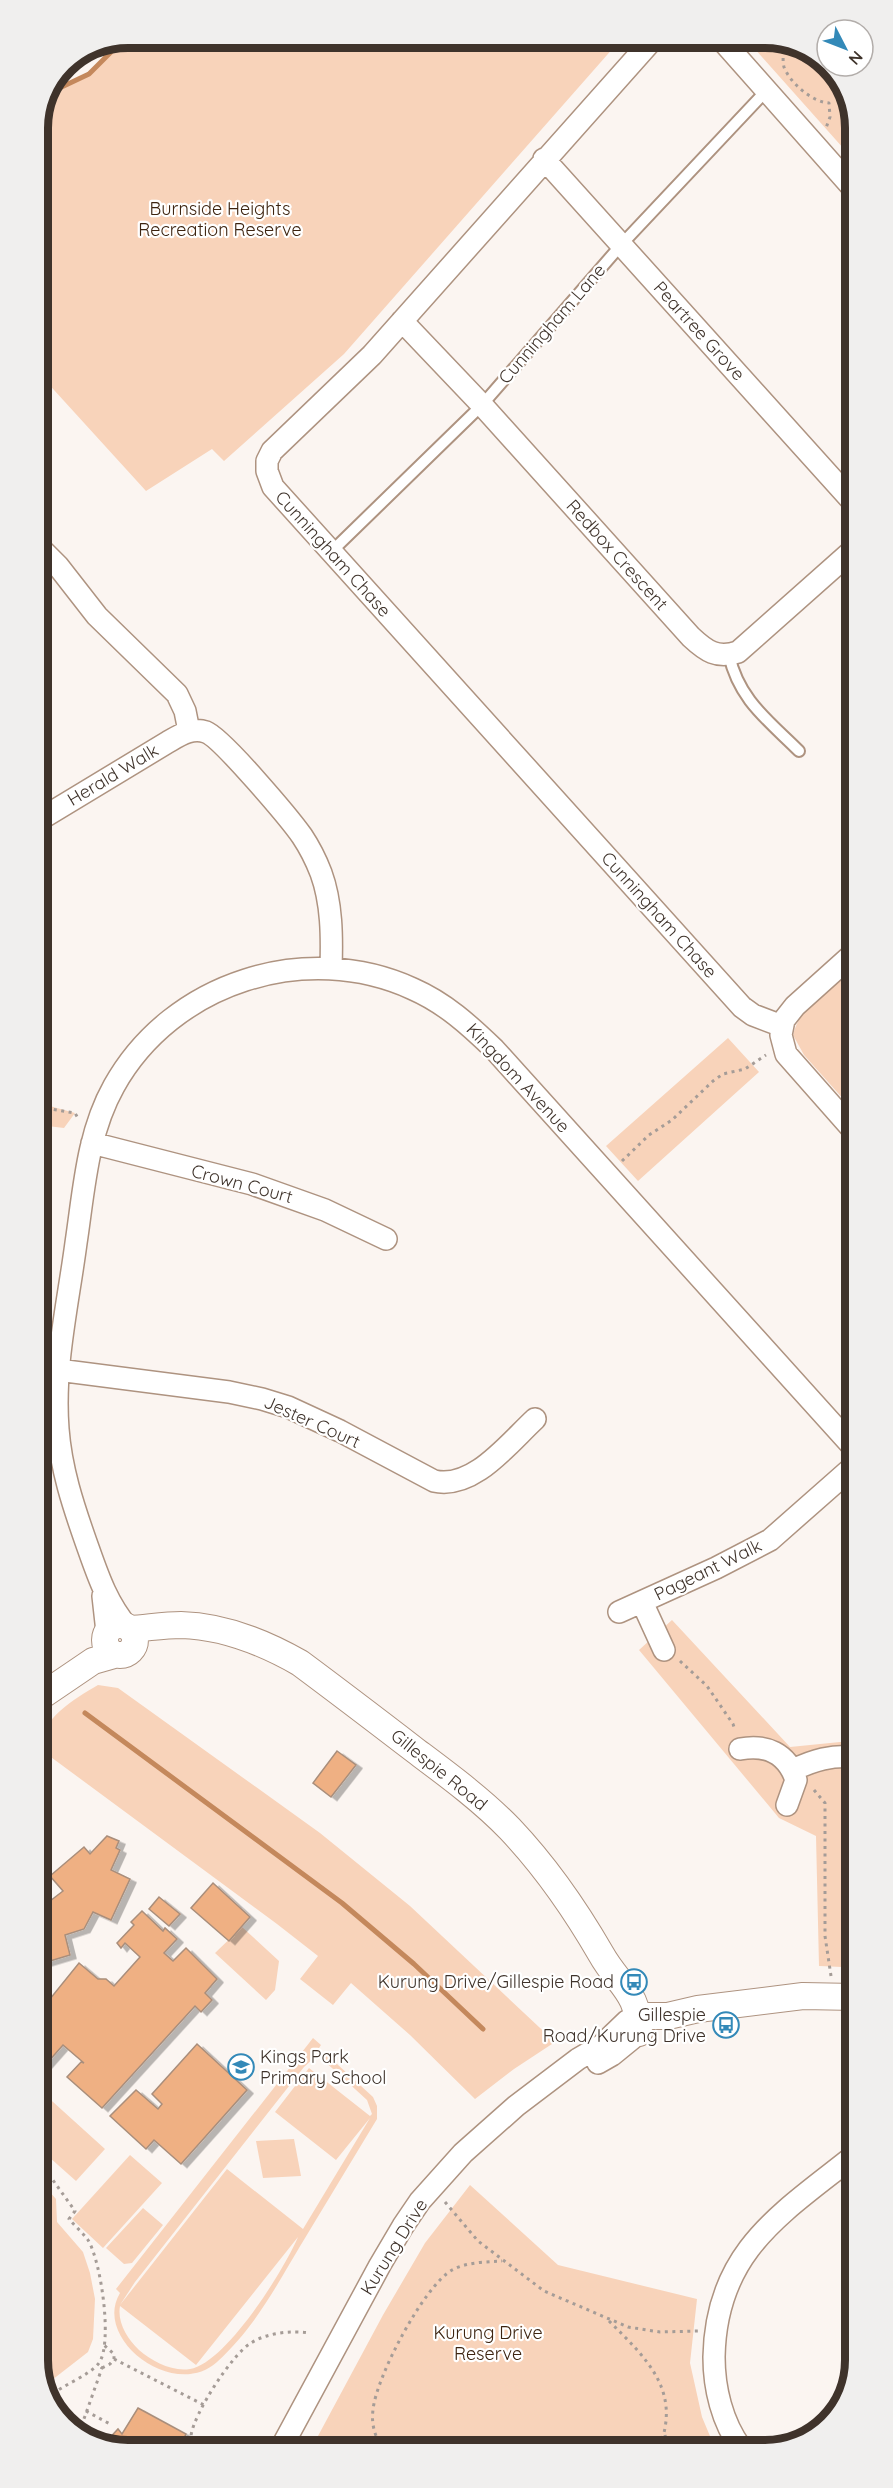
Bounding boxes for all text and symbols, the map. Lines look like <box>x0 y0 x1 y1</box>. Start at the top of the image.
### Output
north arrow <box>815 18 875 78</box>
text: N <box>845 47 868 69</box>
park label: Burnside Heights Recreation Reserve <box>138 197 302 241</box>
street label: Cunningham Lane <box>493 259 610 389</box>
street label: Peartree Grove <box>649 276 750 385</box>
street label: Cunningham Chase <box>271 486 396 622</box>
street label: Redbox Crescent <box>562 495 673 615</box>
street label: Herald Walk <box>63 738 163 811</box>
street label: Cunningham Chase <box>597 847 722 983</box>
street label: Kingdom Avenue <box>462 1018 575 1137</box>
street label: Crown Court <box>189 1159 295 1208</box>
street label: Jester Court <box>261 1390 364 1453</box>
street label: Pageant Walk <box>650 1534 765 1606</box>
street label: Gillespie Road <box>386 1724 492 1816</box>
bus stop icon: Kurung Drive/Gillespie Road <box>619 1967 649 1997</box>
place label: Kurung Drive/Gillespie Road <box>378 1970 614 1993</box>
place label: Gillespie Road/Kurung Drive <box>543 2003 706 2047</box>
bus stop icon: Gillespie Road/Kurung Drive <box>711 2010 741 2040</box>
place label: Kings Park Primary School <box>260 2045 386 2089</box>
school or university icon: Kings Park Primary School <box>226 2052 256 2082</box>
street label: Kurung Drive <box>355 2194 432 2299</box>
park label: Kurung Drive Reserve <box>433 2321 543 2365</box>

